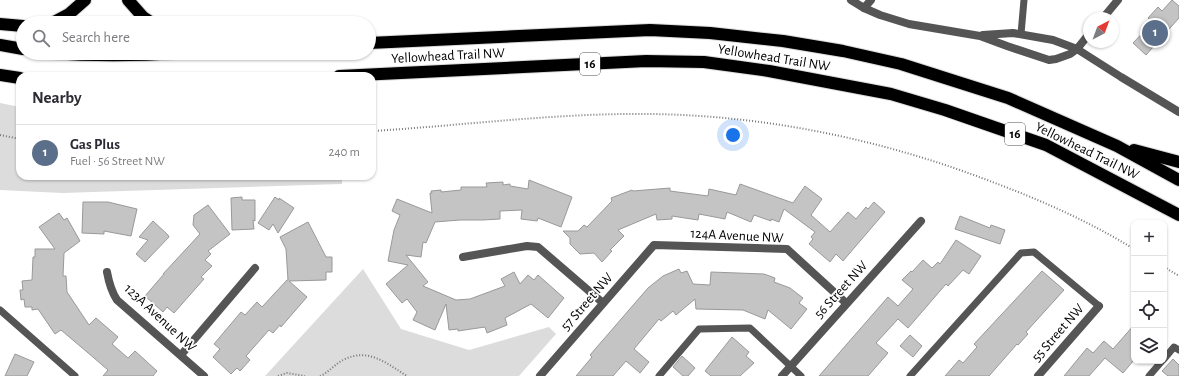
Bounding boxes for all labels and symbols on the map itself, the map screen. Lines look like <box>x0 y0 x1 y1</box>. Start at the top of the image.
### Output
north arrow <box>1083 12 1119 48</box>
pin: 1 <box>1142 18 1168 48</box>
street label: Yellowhead Trail NW <box>717 42 832 74</box>
street label: Yellowhead Trail NW <box>391 46 506 66</box>
road number: 16 <box>580 53 600 75</box>
street label: Yellowhead Trail NW <box>1033 120 1142 182</box>
road number: 16 <box>1005 123 1025 145</box>
your location <box>723 125 743 145</box>
street label: 124A Avenue NW <box>690 227 784 245</box>
street label: 56 Street NW <box>812 258 871 321</box>
street label: 57 Street NW <box>558 270 616 333</box>
street label: 123A Avenue NW <box>121 281 199 355</box>
street label: 55 Street NW <box>1029 301 1087 364</box>

